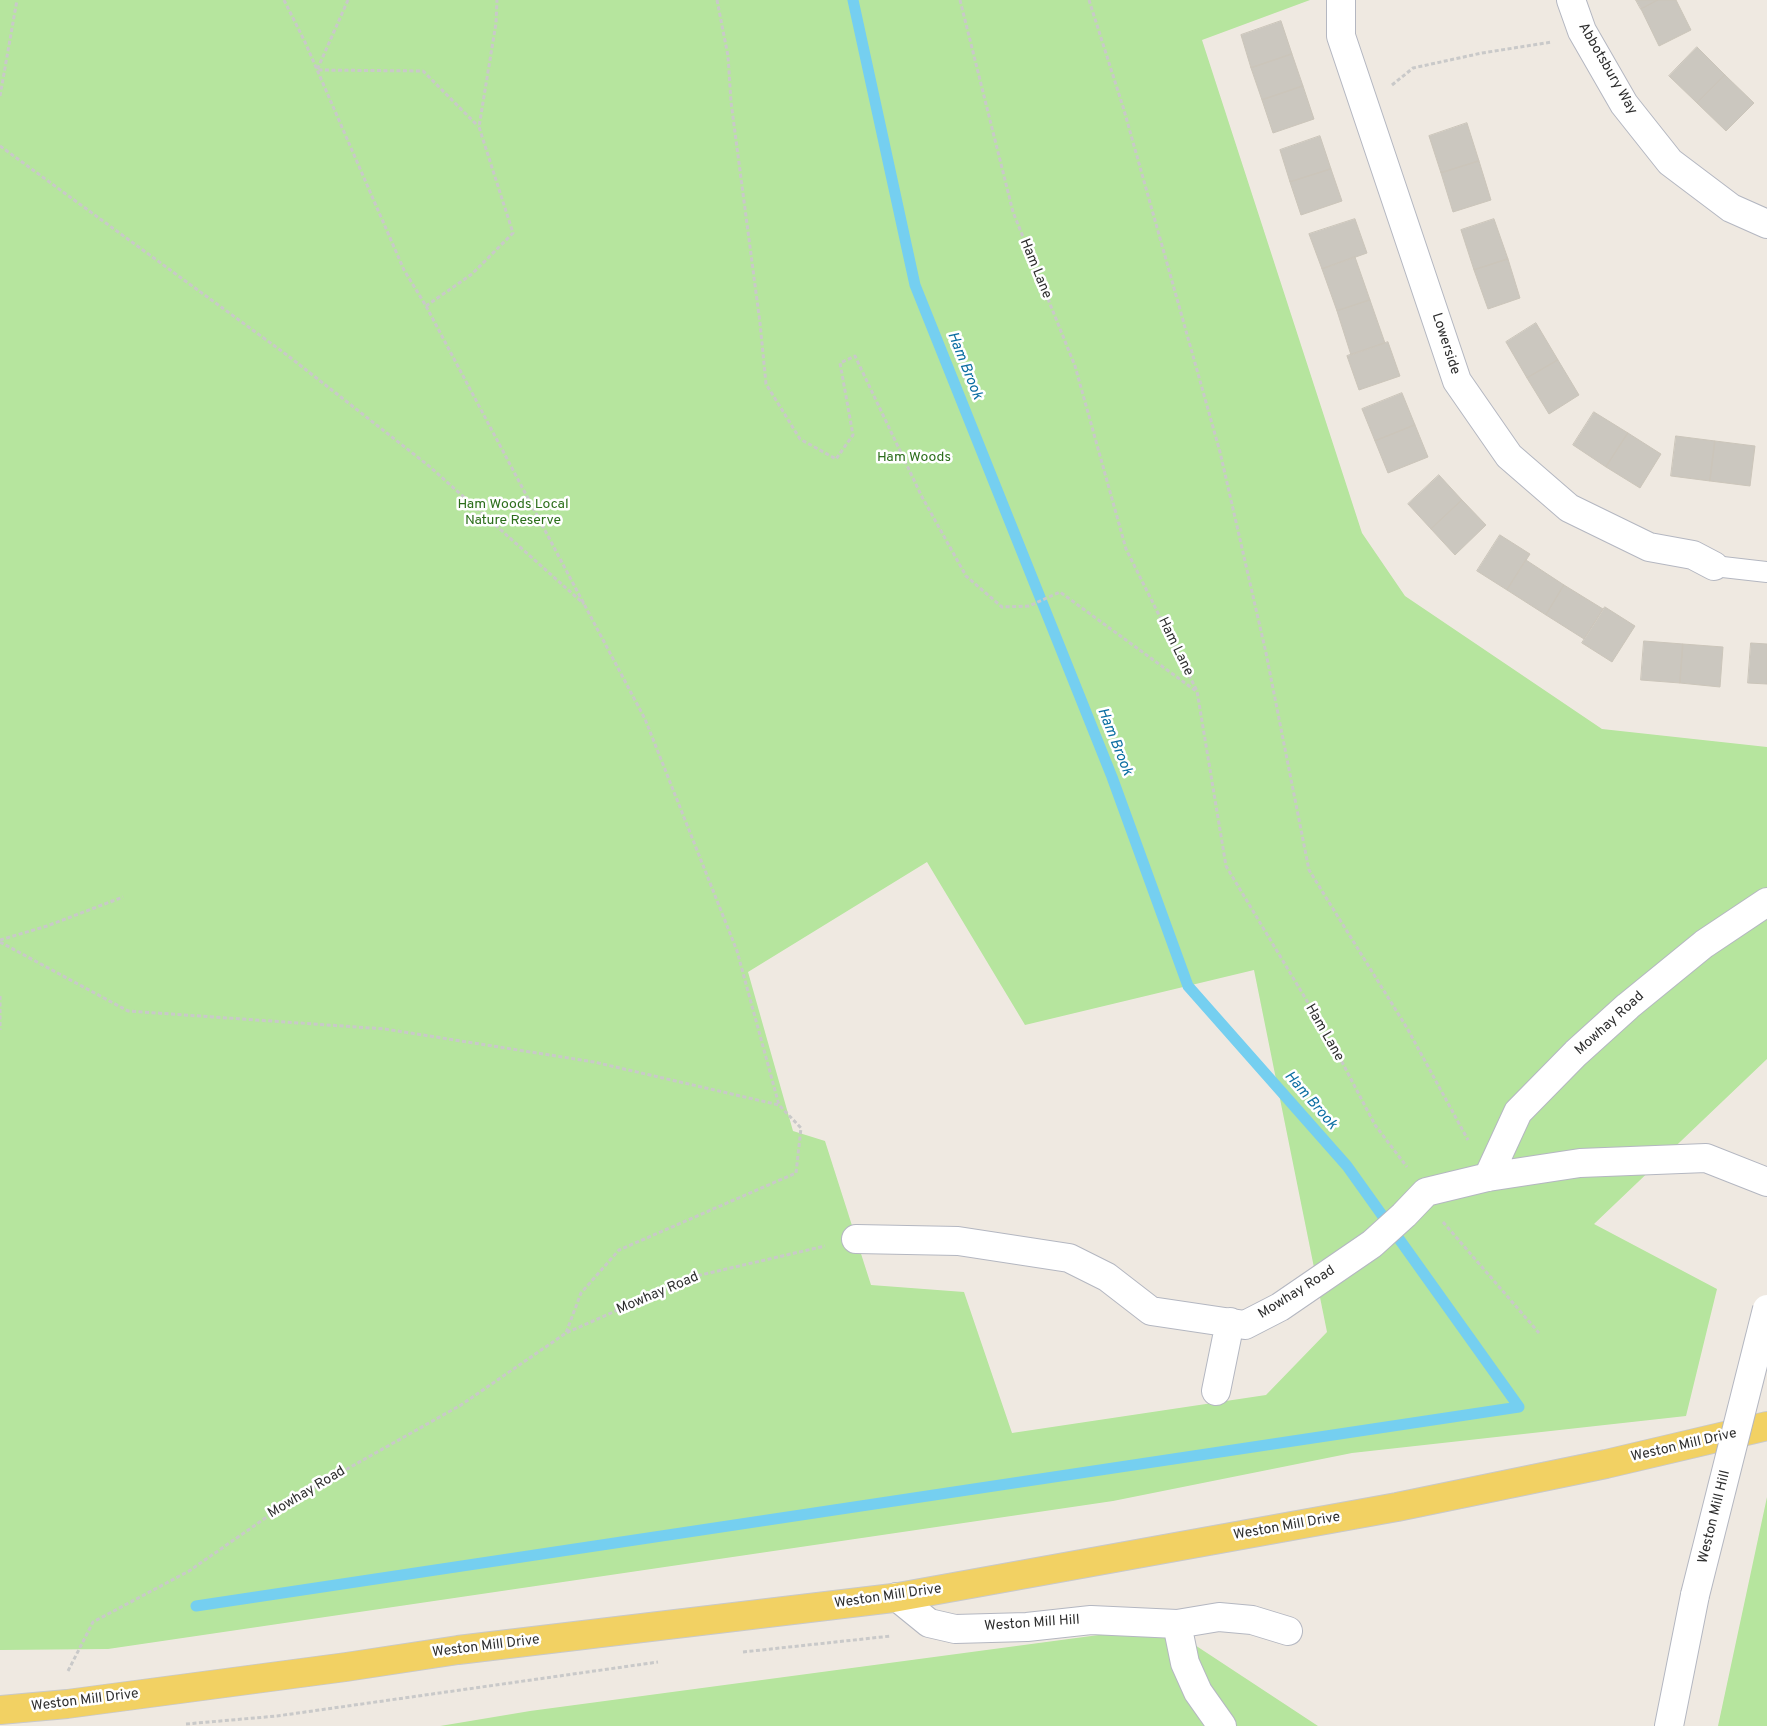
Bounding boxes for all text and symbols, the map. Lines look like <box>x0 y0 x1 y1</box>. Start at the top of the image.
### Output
street label: Abbotsbury Way <box>1574 20 1640 118</box>
street label: Ham Lane <box>1015 237 1055 301</box>
street label: Lowerside <box>1427 311 1463 377</box>
water label: Ham Brook <box>942 330 986 402</box>
park label: Ham Woods <box>877 450 951 466</box>
park label: Ham Woods Local Nature Reserve <box>457 497 569 530</box>
street label: Ham Lane <box>1154 615 1196 679</box>
water label: Ham Brook <box>1092 706 1136 778</box>
street label: Mowhay Road <box>1572 989 1648 1059</box>
street label: Ham Lane <box>1301 1001 1347 1065</box>
water label: Ham Brook <box>1280 1068 1340 1134</box>
street label: Mowhay Road <box>1256 1263 1338 1323</box>
street label: Mowhay Road <box>615 1269 701 1319</box>
street label: Weston Mill Drive <box>1630 1426 1738 1466</box>
street label: Mowhay Road <box>265 1463 349 1523</box>
street label: Weston Mill Hill <box>1695 1469 1735 1565</box>
street label: Weston Mill Drive <box>1232 1509 1342 1545</box>
street label: Weston Mill Drive <box>833 1581 943 1613</box>
street label: Weston Mill Hill <box>984 1612 1080 1636</box>
street label: Weston Mill Drive <box>431 1632 541 1662</box>
street label: Weston Mill Drive <box>30 1686 140 1716</box>

